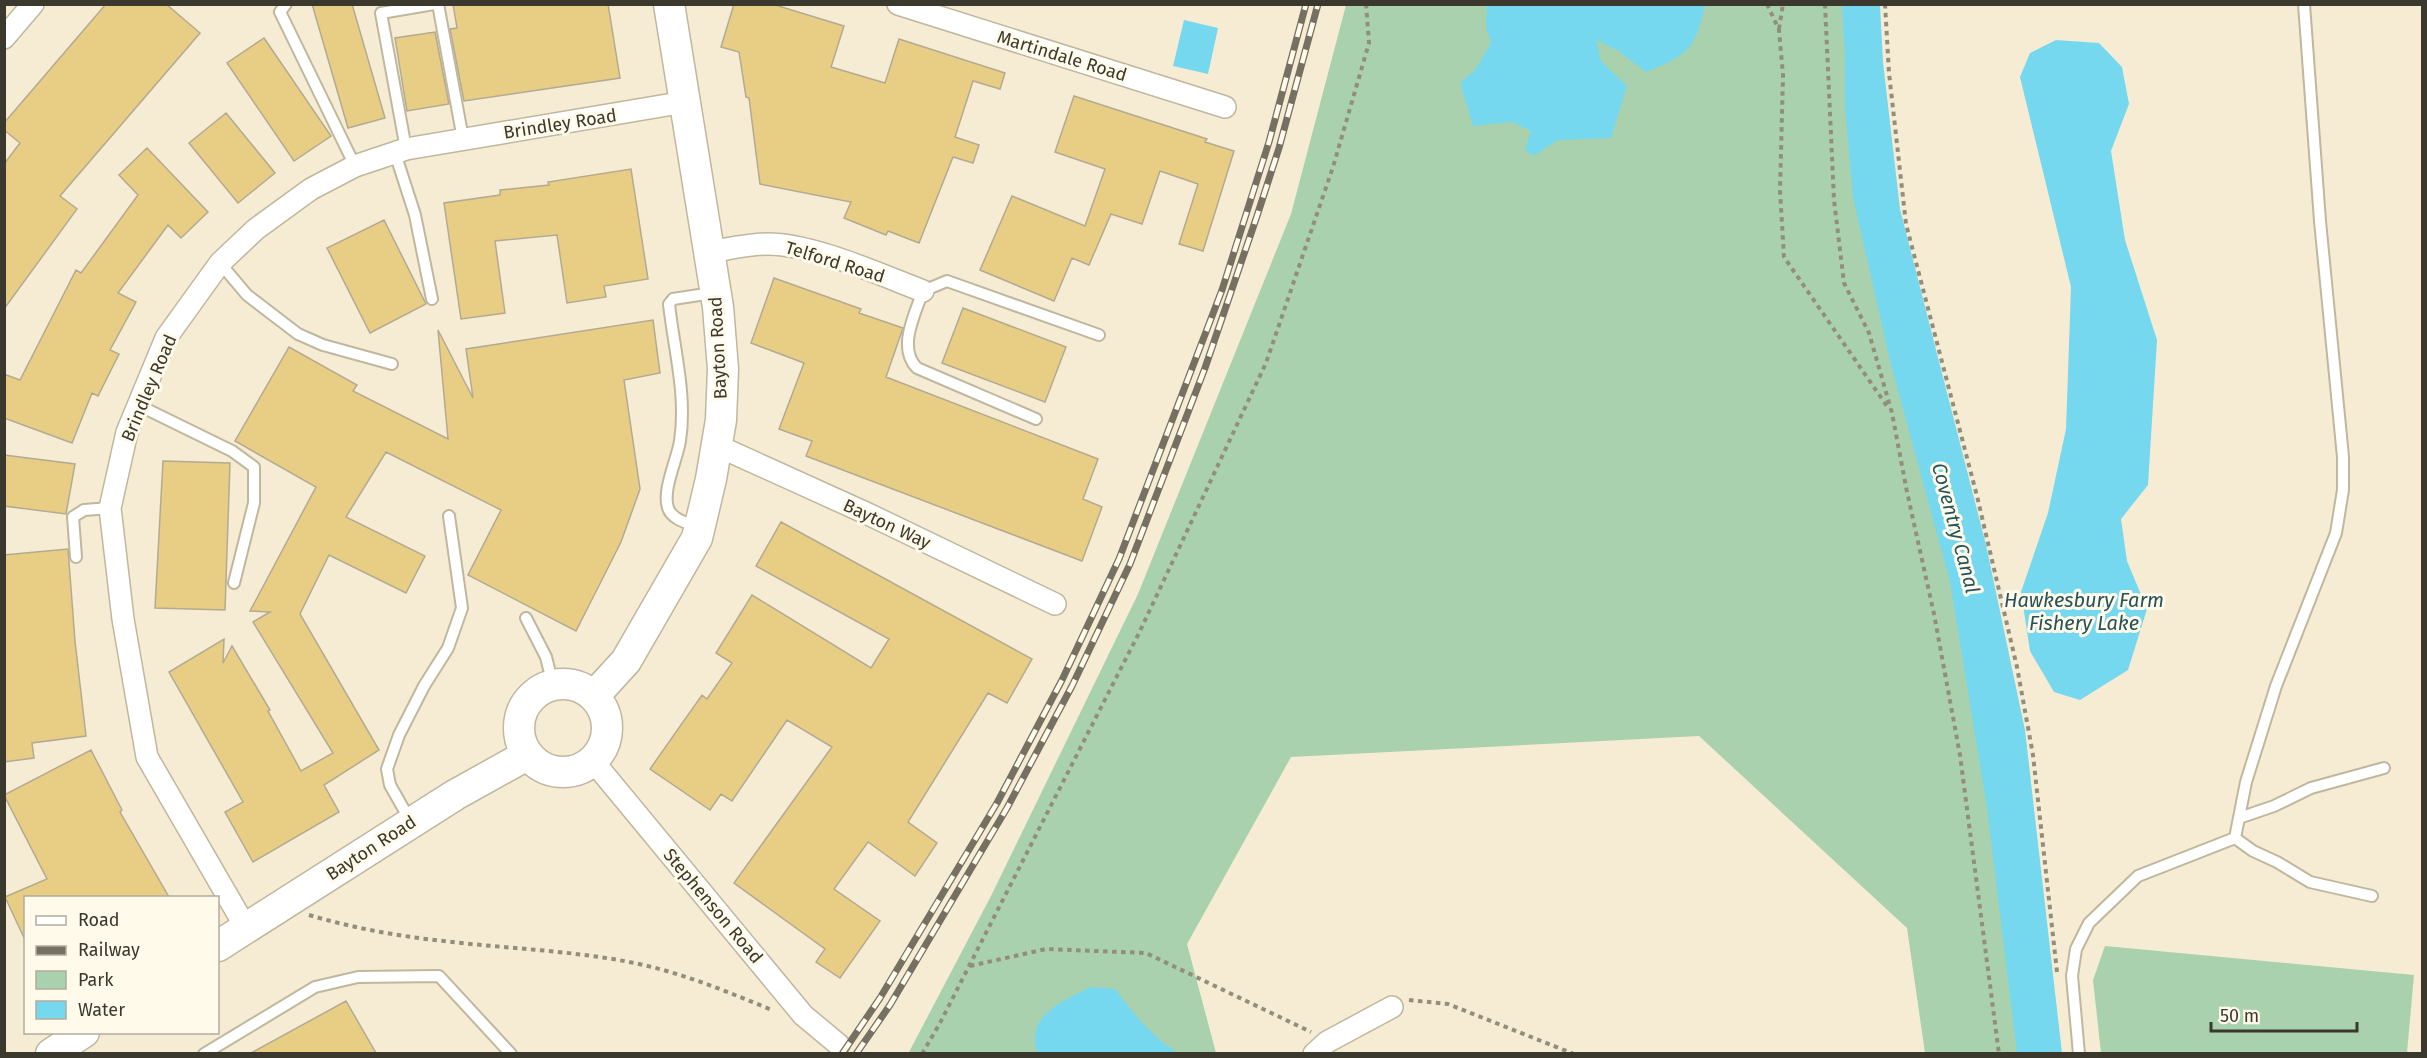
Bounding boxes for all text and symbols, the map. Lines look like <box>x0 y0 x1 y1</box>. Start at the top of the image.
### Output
street label: Martindale Road <box>994 26 1130 86</box>
street label: Brindley Road <box>502 104 618 144</box>
street label: Telford Road <box>782 236 888 288</box>
street label: Bayton Road <box>704 296 732 400</box>
street label: Brindley Road <box>117 331 181 445</box>
water label: Coventry Canal <box>1927 460 1985 596</box>
street label: Bayton Way <box>840 494 934 554</box>
water label: Hawkesbury Farm Fishery Lake <box>2004 588 2164 635</box>
street label: Bayton Road <box>322 811 420 885</box>
street label: Stephenson Road <box>659 844 767 968</box>
legend <box>24 896 219 1034</box>
text: Road <box>78 909 120 931</box>
text: Railway <box>78 939 140 961</box>
text: Park <box>78 969 114 991</box>
scale bar <box>2211 995 2356 1033</box>
text: Water <box>78 999 125 1021</box>
text: 50 m <box>2220 1005 2259 1027</box>

